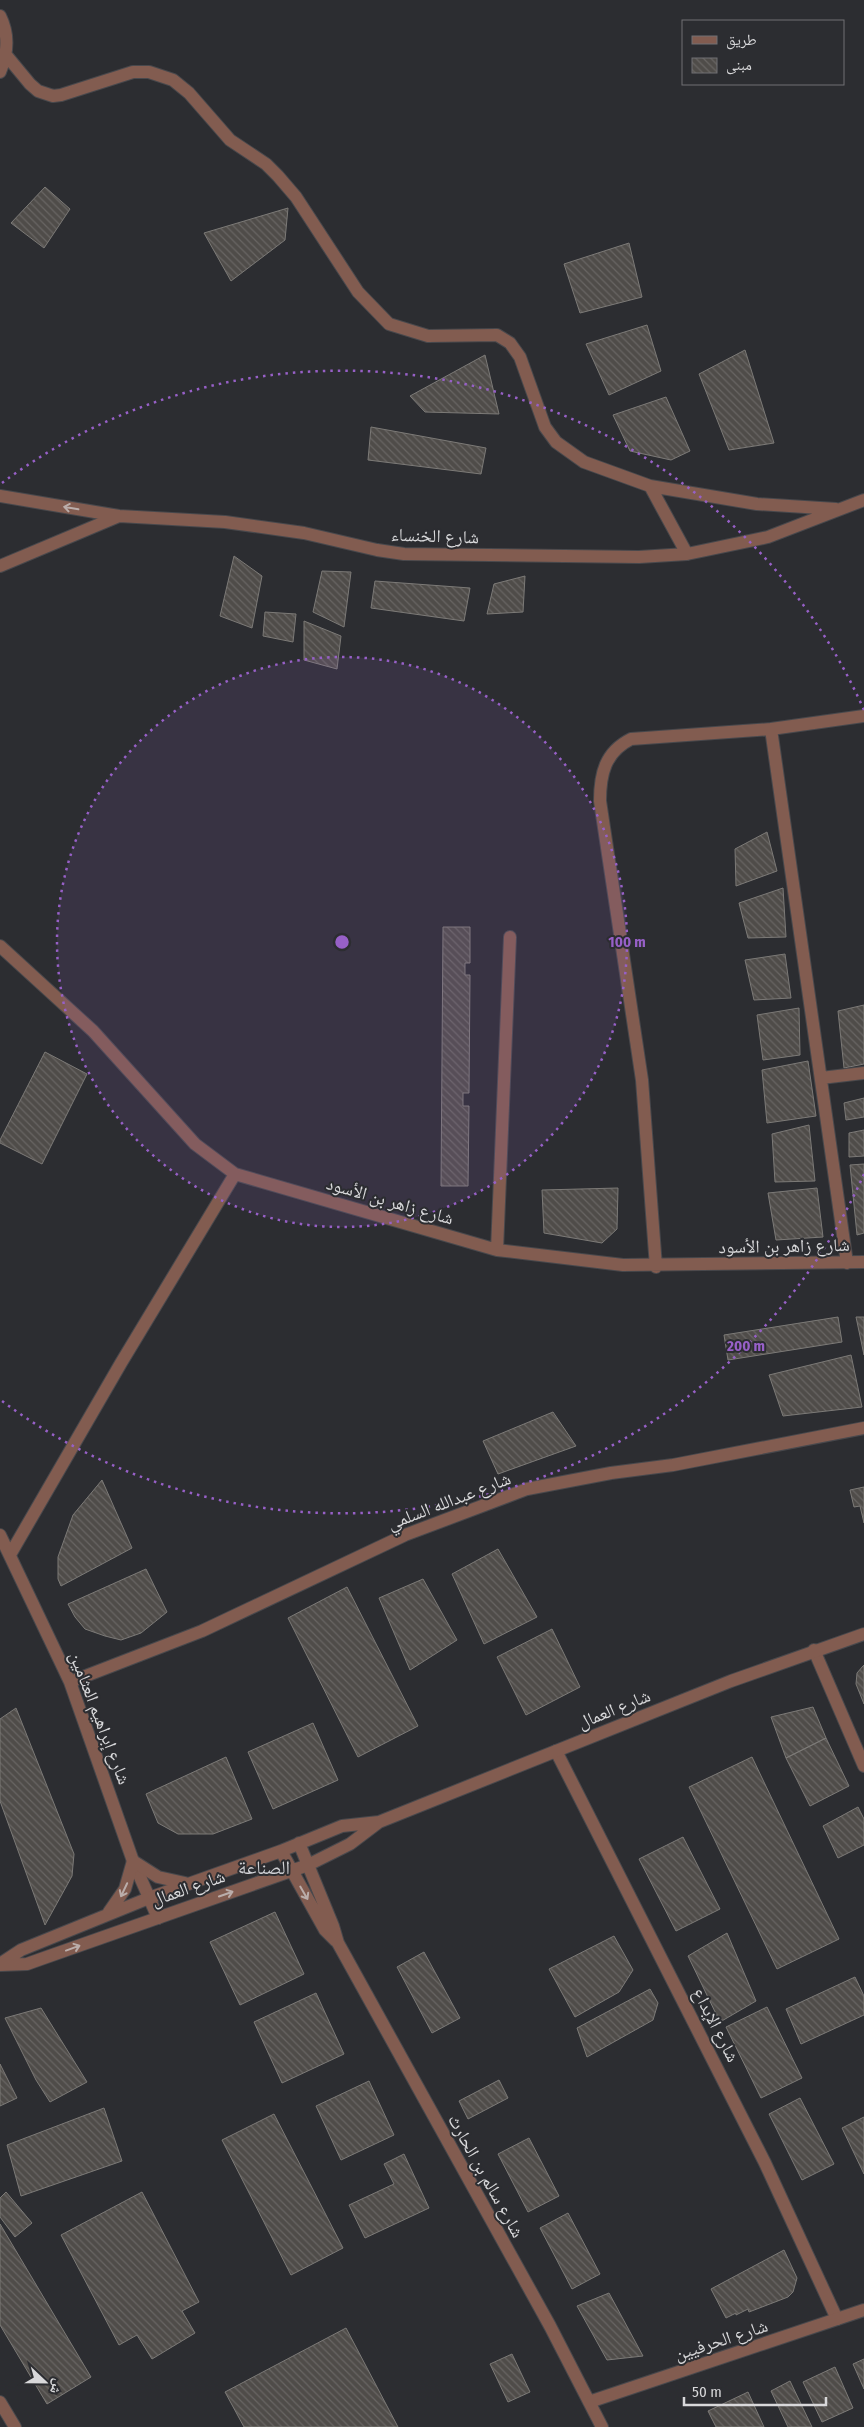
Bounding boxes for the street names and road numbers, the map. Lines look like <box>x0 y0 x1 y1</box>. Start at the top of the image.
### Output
street label: شارع الخنساء <box>391 523 479 549</box>
street label: شارع زاهر بن الأسود <box>324 1172 456 1230</box>
street label: شارع زاهر بن الأسود <box>718 1234 850 1258</box>
street label: شارع عبدالله السلمي <box>384 1467 515 1538</box>
street label: شارع إبراهيم العثامين <box>64 1649 135 1788</box>
street label: شارع العمال <box>574 1684 654 1734</box>
street label: شارع العمال <box>148 1865 228 1911</box>
street label: شارع الإبداع <box>688 1984 744 2066</box>
street label: شارع سالم بن الحارث <box>442 2110 529 2242</box>
street label: شارع الحرفيين <box>672 2315 770 2365</box>

